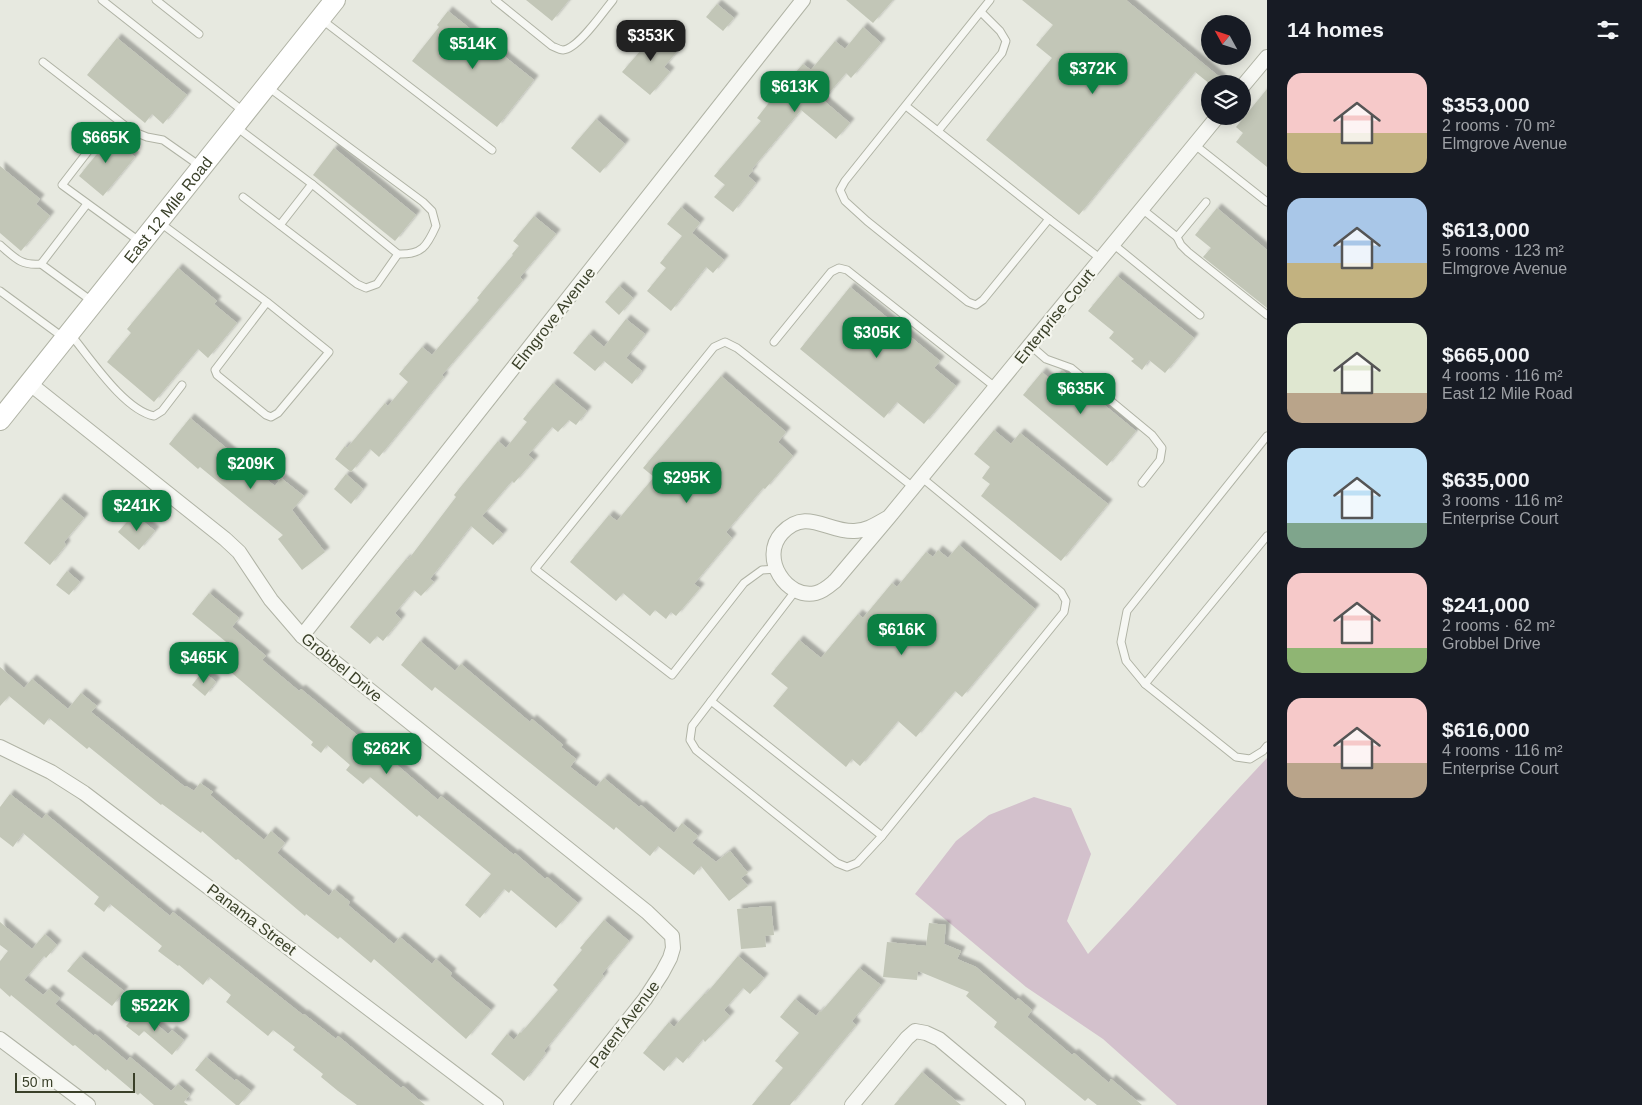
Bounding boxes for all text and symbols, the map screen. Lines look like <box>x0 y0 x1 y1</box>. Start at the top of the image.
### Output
north arrow <box>1201 15 1251 65</box>
map controls <box>1201 15 1251 125</box>
icon: filters <box>1594 16 1622 44</box>
text: 14 homes <box>1287 18 1384 41</box>
pin: $353K <box>616 20 686 62</box>
text: $353K <box>627 27 675 44</box>
pin: $514K <box>438 28 508 70</box>
text: $514K <box>449 35 497 52</box>
pin: $372K <box>1058 52 1128 95</box>
text: $372K <box>1069 60 1117 77</box>
pin: $613K <box>760 70 830 113</box>
button: layers <box>1201 75 1251 125</box>
text: $613K <box>771 78 819 95</box>
icon: home <box>1327 93 1387 153</box>
text: $353,000 <box>1442 93 1530 116</box>
text: 2 rooms · 70 m² <box>1442 117 1555 134</box>
pin: $665K <box>71 121 141 164</box>
text: $665K <box>82 129 130 146</box>
text: Elmgrove Avenue <box>1442 135 1567 152</box>
street label: East 12 Mile Road <box>121 154 216 266</box>
icon: home <box>1327 218 1387 278</box>
text: $613,000 <box>1442 218 1530 241</box>
text: 5 rooms · 123 m² <box>1442 242 1564 259</box>
text: Elmgrove Avenue <box>1442 260 1567 277</box>
street label: Elmgrove Avenue <box>508 264 599 373</box>
street label: Enterprise Court <box>1011 265 1098 367</box>
pin: $305K <box>842 316 912 359</box>
text: $305K <box>853 324 901 341</box>
icon: home <box>1327 343 1387 403</box>
text: $665,000 <box>1442 343 1530 366</box>
text: 4 rooms · 116 m² <box>1442 367 1563 384</box>
pin: $635K <box>1046 372 1116 415</box>
text: $635K <box>1057 380 1105 397</box>
text: East 12 Mile Road <box>1442 385 1573 402</box>
pin: $209K <box>216 448 286 490</box>
text: $209K <box>227 455 275 472</box>
pin: $295K <box>652 462 722 504</box>
icon: home <box>1327 468 1387 528</box>
text: $635,000 <box>1442 468 1530 491</box>
text: $295K <box>663 469 711 486</box>
pin: $241K <box>102 490 172 532</box>
text: 3 rooms · 116 m² <box>1442 492 1563 509</box>
text: $241K <box>113 497 161 514</box>
text: Enterprise Court <box>1442 510 1559 527</box>
icon: home <box>1327 593 1387 653</box>
text: $241,000 <box>1442 593 1530 616</box>
pin: $616K <box>867 614 937 656</box>
text: 2 rooms · 62 m² <box>1442 617 1555 634</box>
text: $616K <box>878 621 926 638</box>
street label: Grobbel Drive <box>298 630 385 705</box>
text: Grobbel Drive <box>1442 635 1541 652</box>
pin: $465K <box>169 642 239 684</box>
text: $465K <box>180 649 228 666</box>
icon: home <box>1327 718 1387 778</box>
text: $616,000 <box>1442 718 1530 741</box>
pin: $262K <box>352 732 422 775</box>
text: $262K <box>363 740 411 757</box>
text: 4 rooms · 116 m² <box>1442 742 1563 759</box>
text: Enterprise Court <box>1442 760 1559 777</box>
street label: Panama Street <box>204 880 300 959</box>
street label: Parent Avenue <box>586 977 663 1071</box>
pin: $522K <box>120 990 190 1032</box>
text: $522K <box>131 997 179 1014</box>
scale bar <box>15 1070 135 1093</box>
text: 50 m <box>22 1074 53 1090</box>

